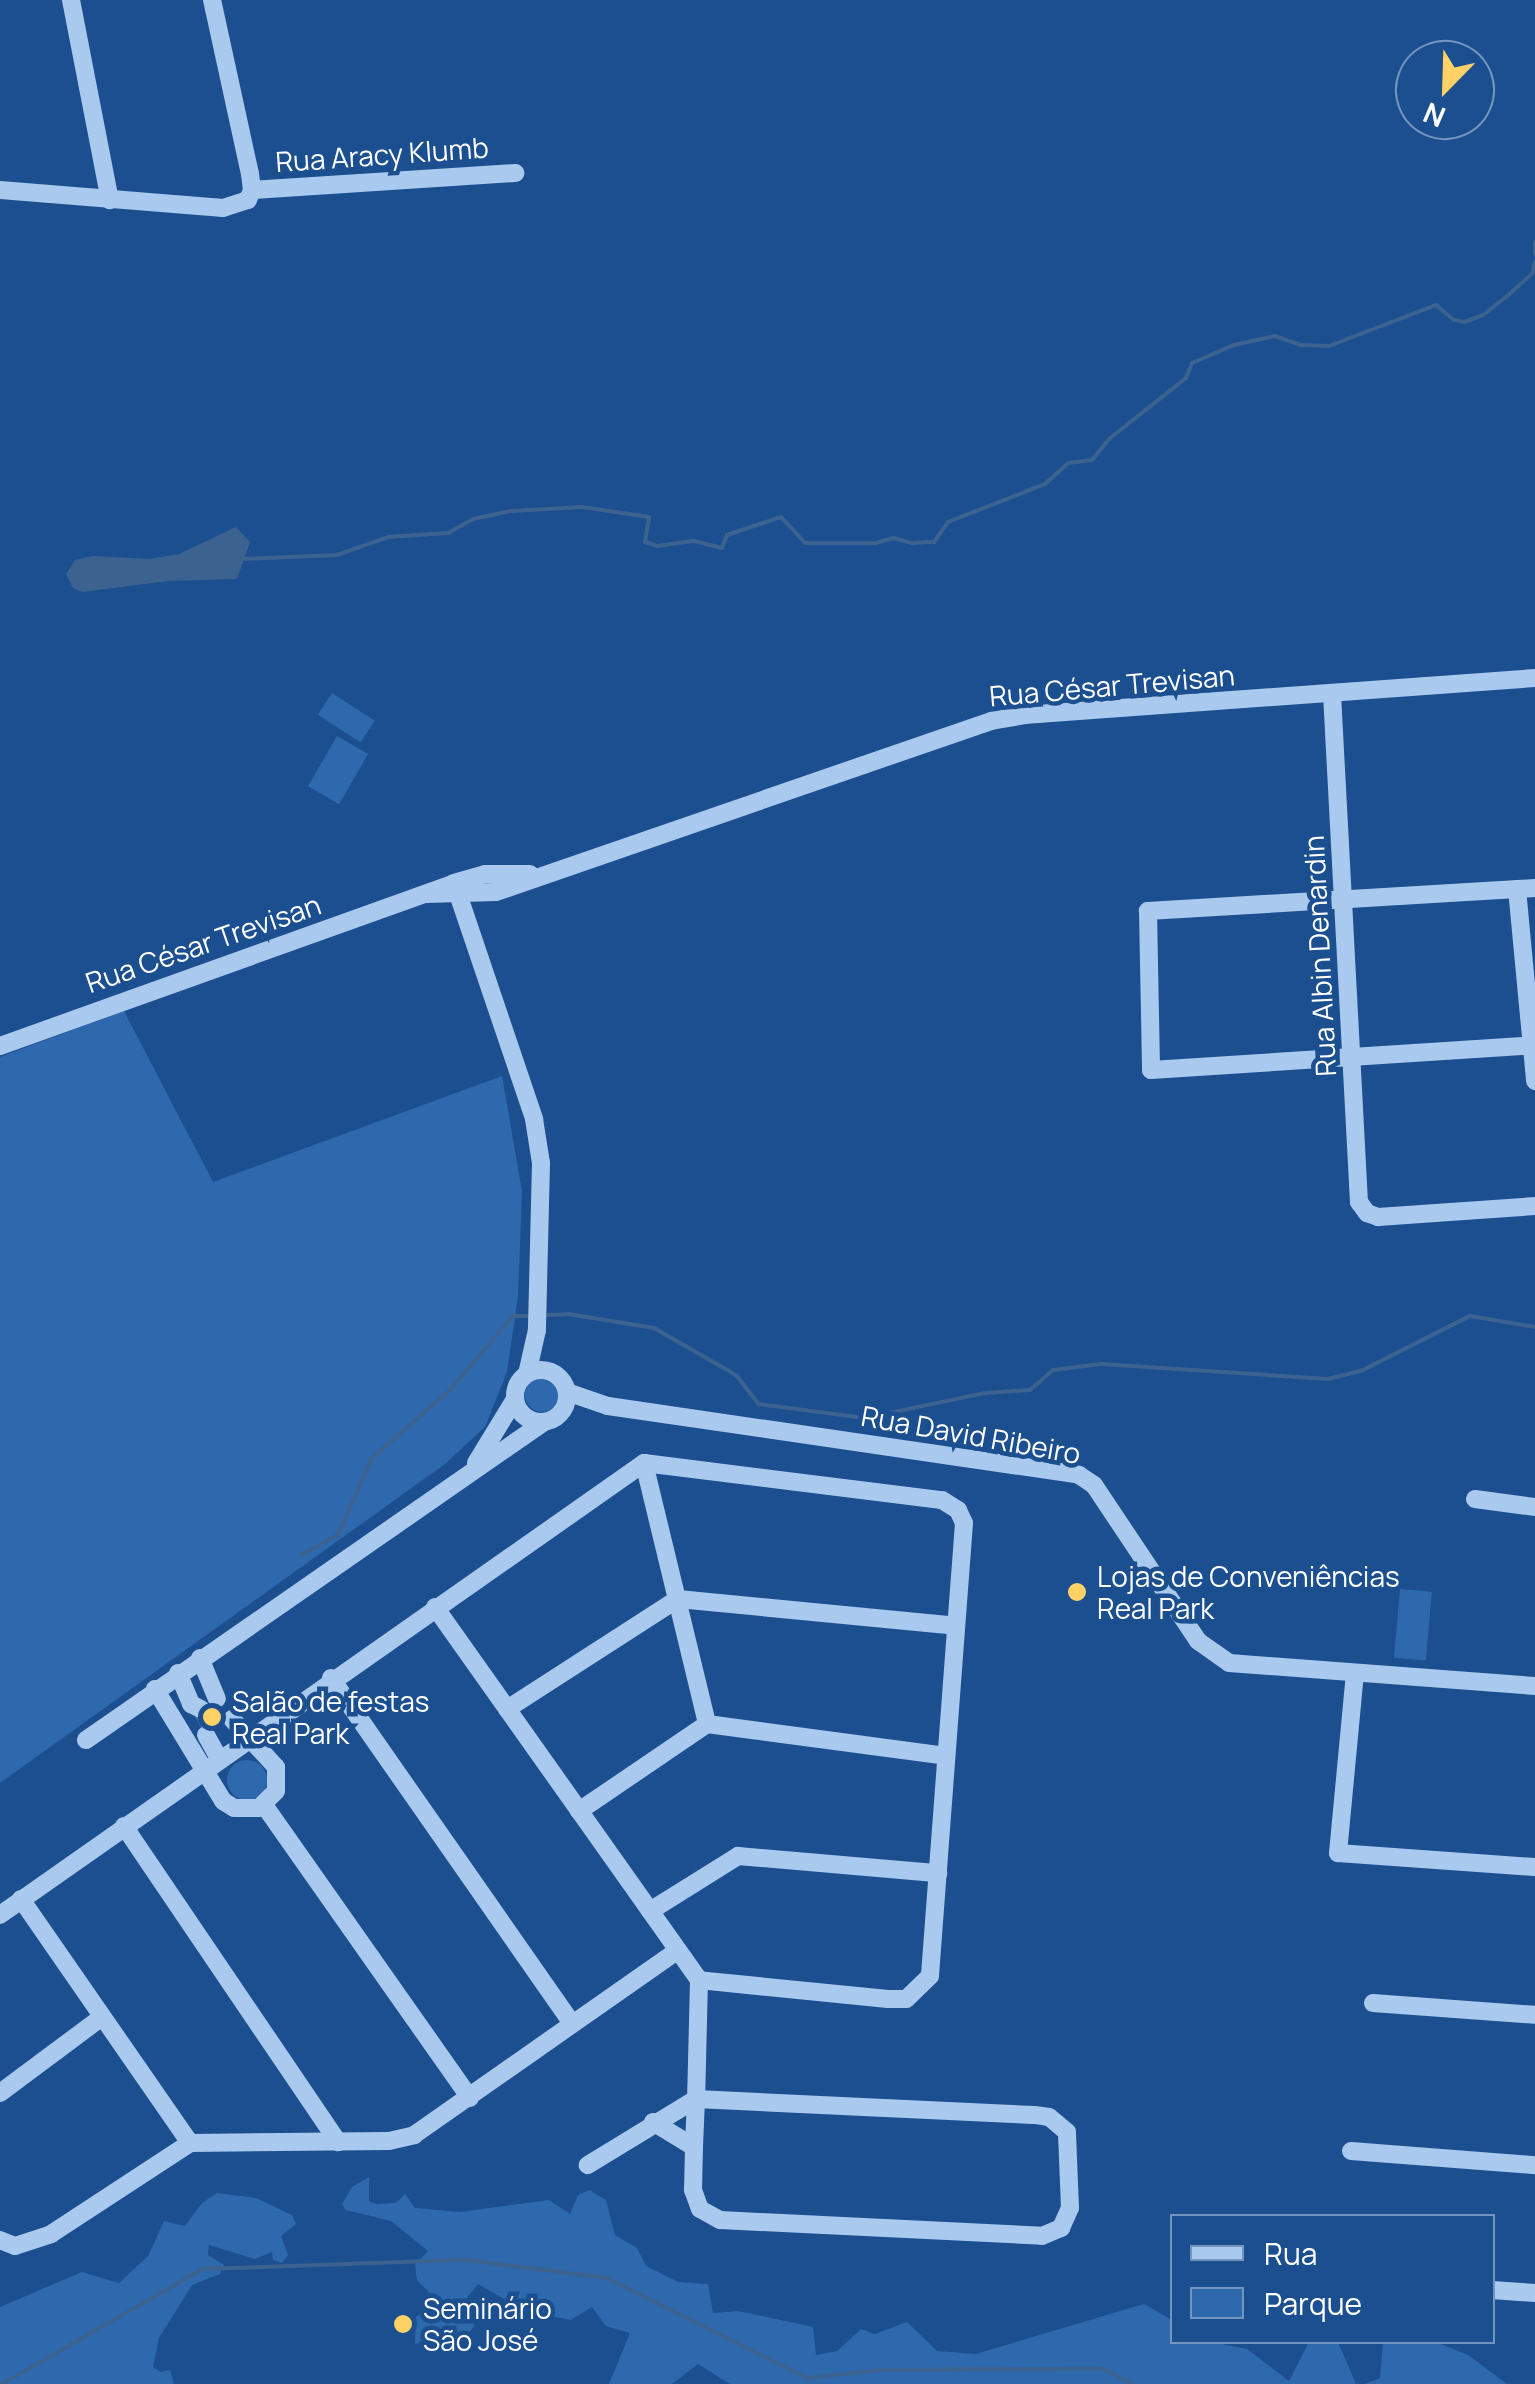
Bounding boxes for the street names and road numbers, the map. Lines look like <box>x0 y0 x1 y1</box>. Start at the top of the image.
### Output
street label: Rua Aracy Klumb <box>274 130 490 178</box>
street label: Rua César Trevisan <box>988 658 1236 712</box>
street label: Rua Albin Denardin <box>1296 835 1342 1077</box>
street label: Rua César Trevisan <box>81 887 325 999</box>
street label: Rua David Ribeiro <box>859 1398 1083 1470</box>

